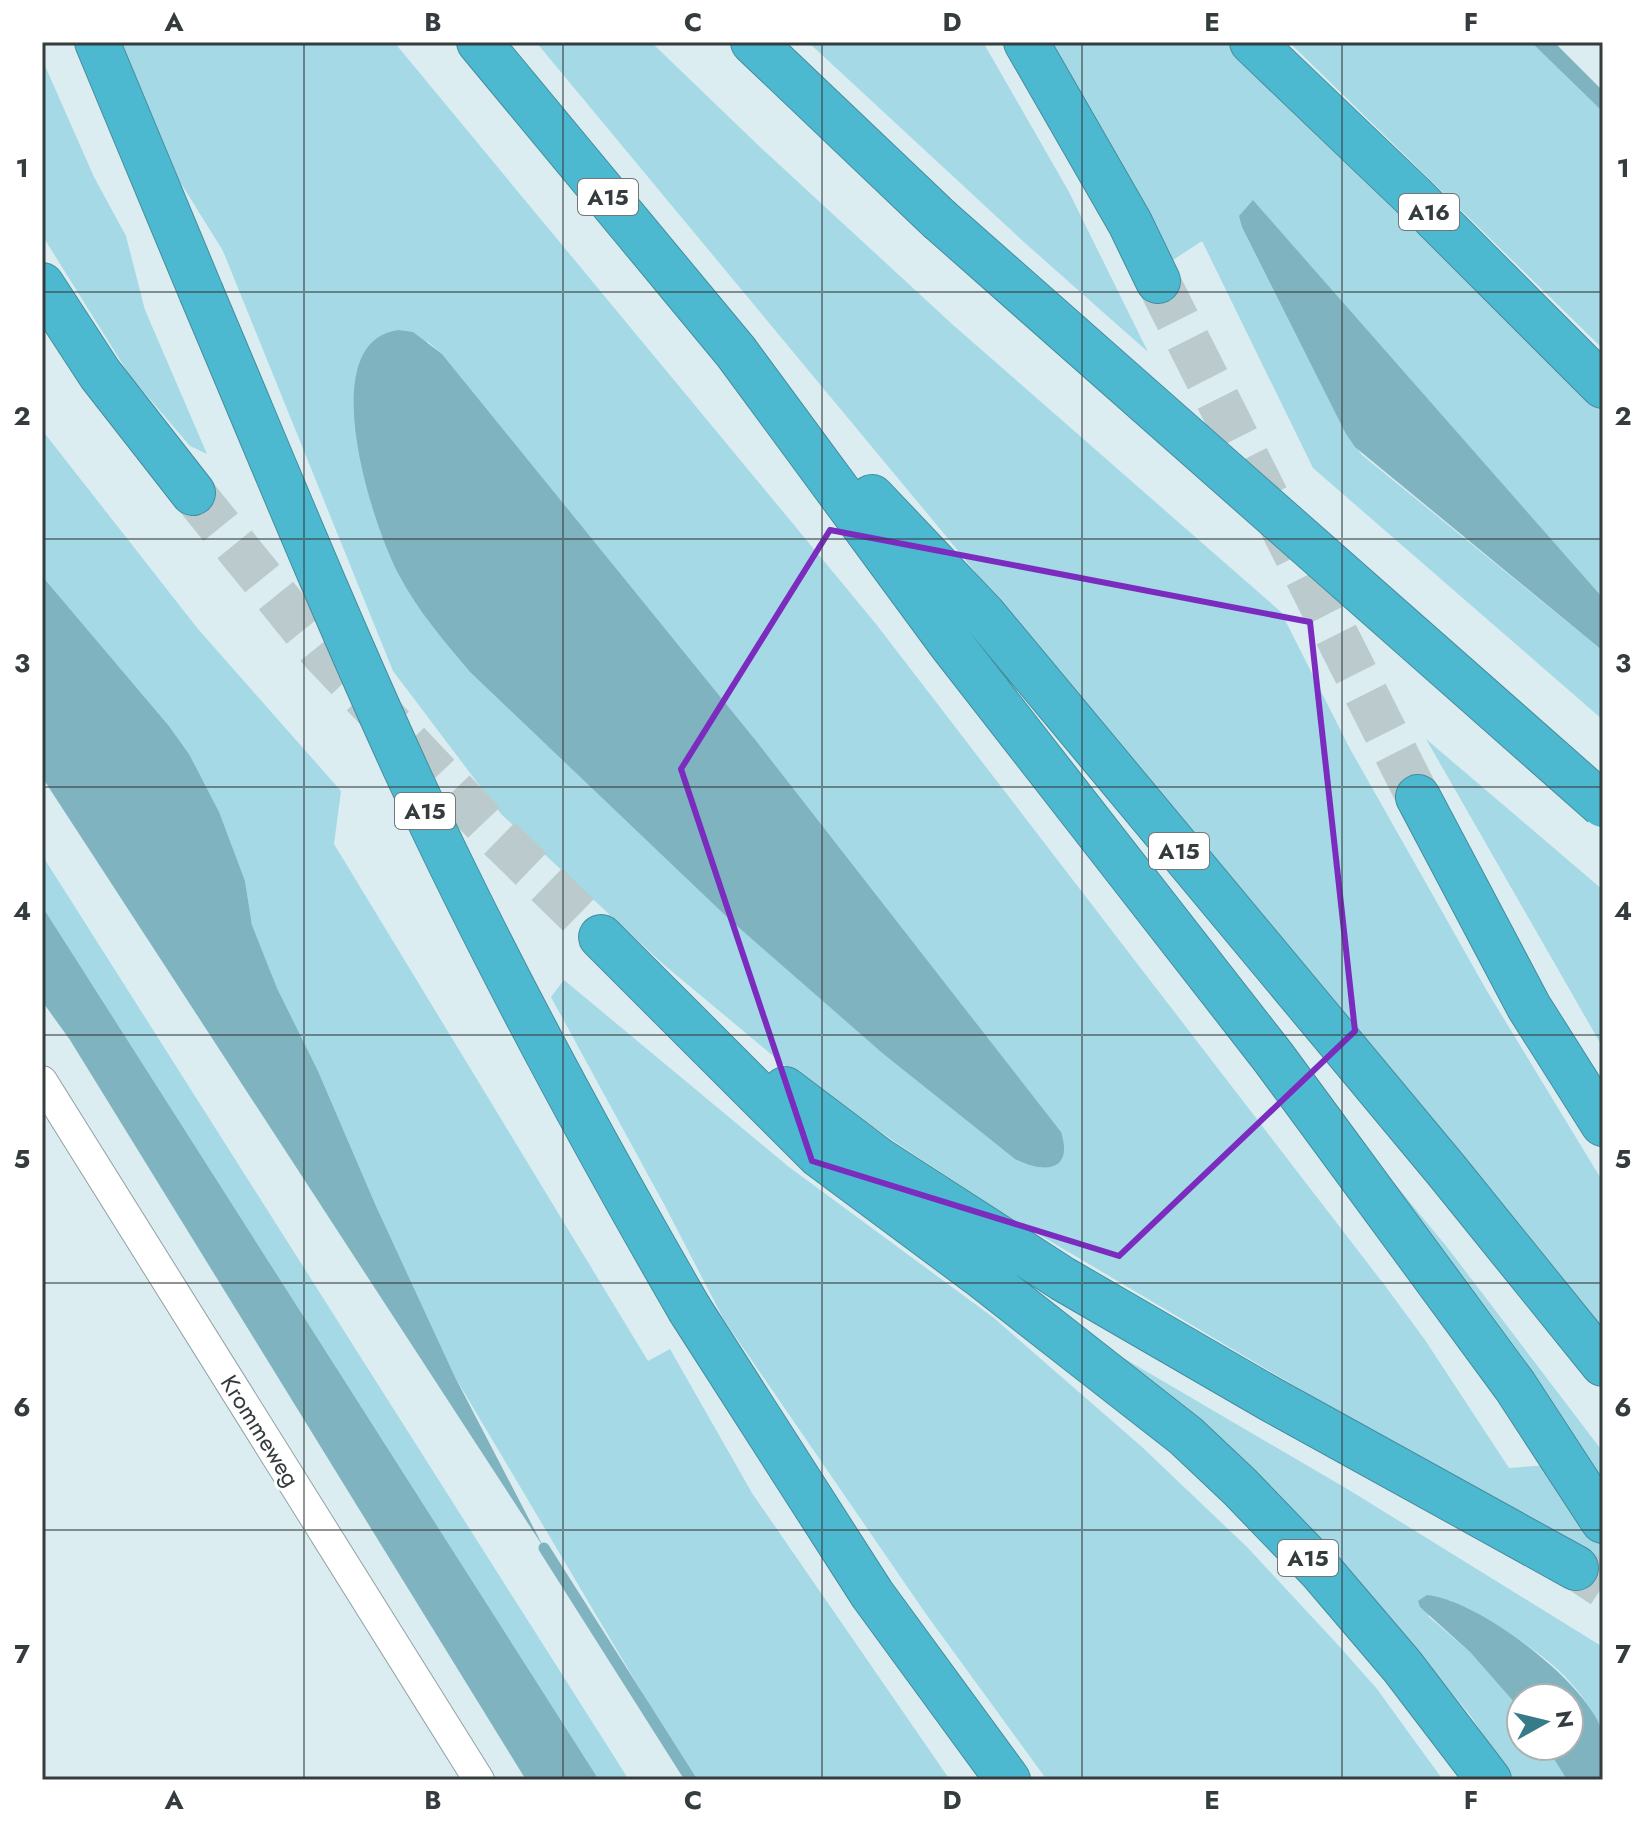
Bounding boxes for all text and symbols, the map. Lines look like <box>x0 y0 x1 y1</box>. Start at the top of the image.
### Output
text: A <box>163 3 184 41</box>
text: B <box>424 3 442 41</box>
text: C <box>684 3 702 41</box>
text: D <box>942 3 962 41</box>
text: E <box>1204 3 1220 41</box>
text: F <box>1464 3 1478 41</box>
text: 1 <box>15 149 29 187</box>
text: 1 <box>1616 149 1630 187</box>
road number: A15 <box>578 179 638 215</box>
road number: A16 <box>1399 194 1459 230</box>
text: 2 <box>13 397 31 435</box>
text: 2 <box>1614 397 1632 435</box>
text: 3 <box>14 644 30 682</box>
text: 3 <box>1615 644 1631 682</box>
road number: A15 <box>395 793 455 829</box>
road number: A15 <box>1149 833 1209 869</box>
text: 4 <box>13 892 31 930</box>
text: 4 <box>1614 892 1632 930</box>
text: 5 <box>14 1140 30 1178</box>
text: 5 <box>1615 1140 1631 1178</box>
street label: Krommeweg <box>212 1368 309 1493</box>
text: 6 <box>13 1388 31 1426</box>
text: 6 <box>1614 1388 1632 1426</box>
road number: A15 <box>1278 1540 1338 1576</box>
text: 7 <box>14 1635 30 1673</box>
text: 7 <box>1615 1635 1631 1673</box>
north arrow <box>1505 1682 1585 1762</box>
text: N <box>1548 1708 1582 1730</box>
text: A <box>163 1781 184 1819</box>
text: B <box>424 1781 442 1819</box>
text: C <box>684 1781 702 1819</box>
text: D <box>942 1781 962 1819</box>
text: E <box>1204 1781 1220 1819</box>
text: F <box>1464 1781 1478 1819</box>

